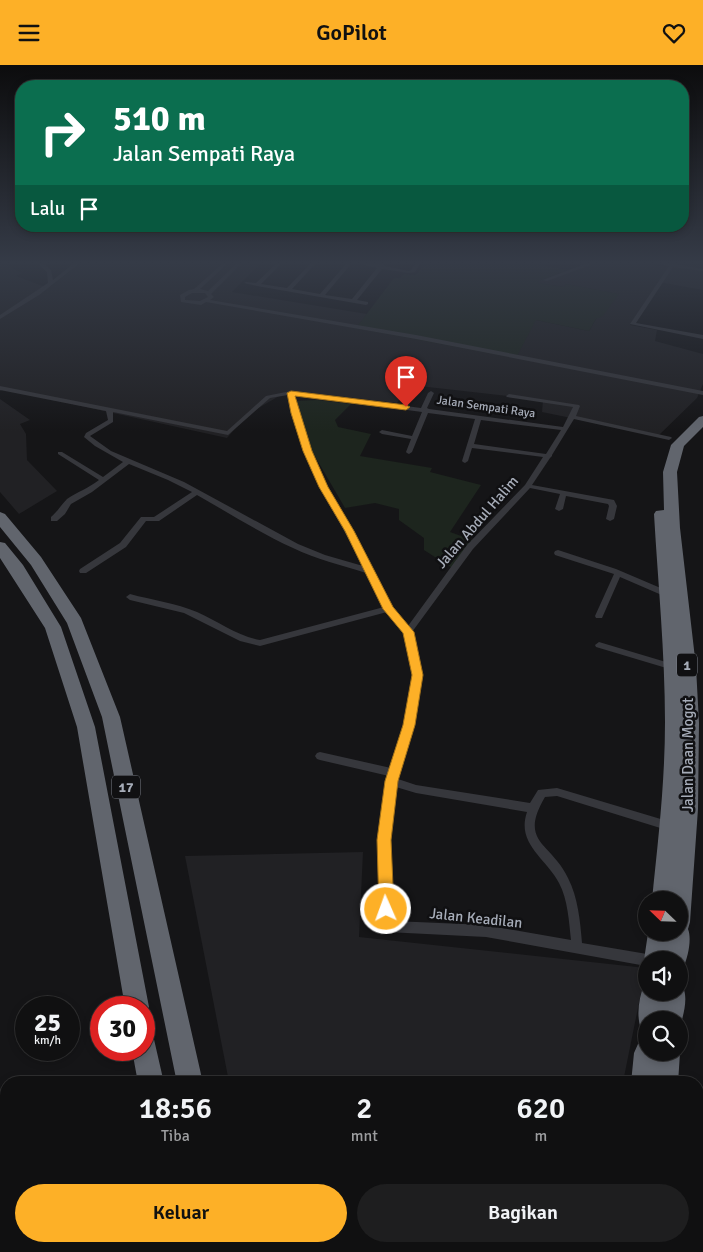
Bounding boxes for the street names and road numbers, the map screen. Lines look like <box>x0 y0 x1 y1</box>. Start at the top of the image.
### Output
street label: Jalan Sempati Raya <box>436 393 536 421</box>
street label: Jalan Abdul Halim <box>432 472 522 572</box>
road number: 1 <box>677 653 697 677</box>
street label: Jalan Daan Mogot <box>679 698 697 812</box>
road number: 17 <box>112 775 140 799</box>
street label: Jalan Keadilan <box>429 904 523 932</box>

